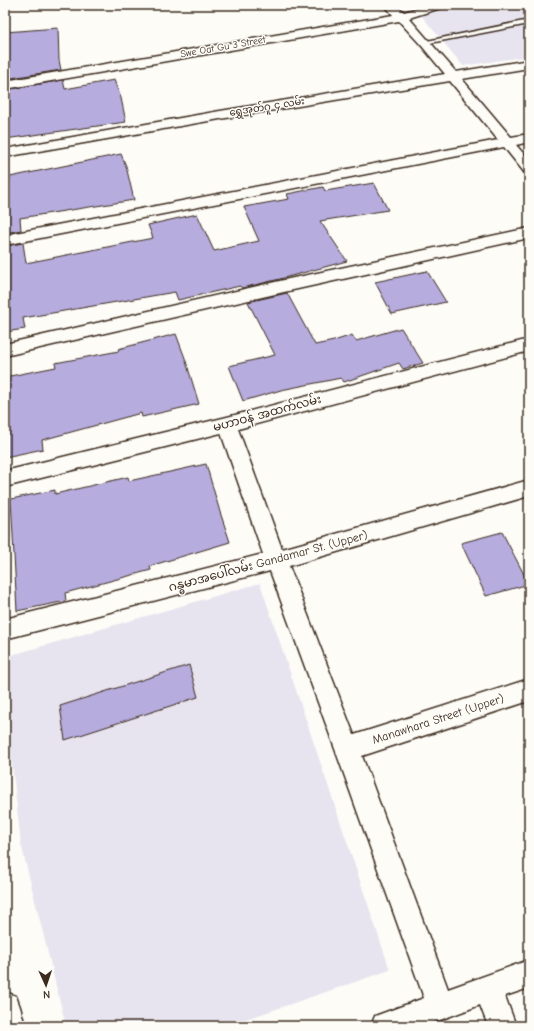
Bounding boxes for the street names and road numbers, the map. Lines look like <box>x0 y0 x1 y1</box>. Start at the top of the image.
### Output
street label: Swe Oat Gu 3 Street <box>179 33 268 60</box>
street label: ရွှေအုတ်ဂူ ၄ လမ်း <box>228 93 306 121</box>
street label: မဟာဝန် အထက်လမ်း <box>211 390 323 437</box>
street label: ဂန္ဓမာအပေါ်လမ်း Gandamar St. (Upper) <box>166 526 370 598</box>
street label: Manawhara Street (Upper) <box>370 691 506 747</box>

